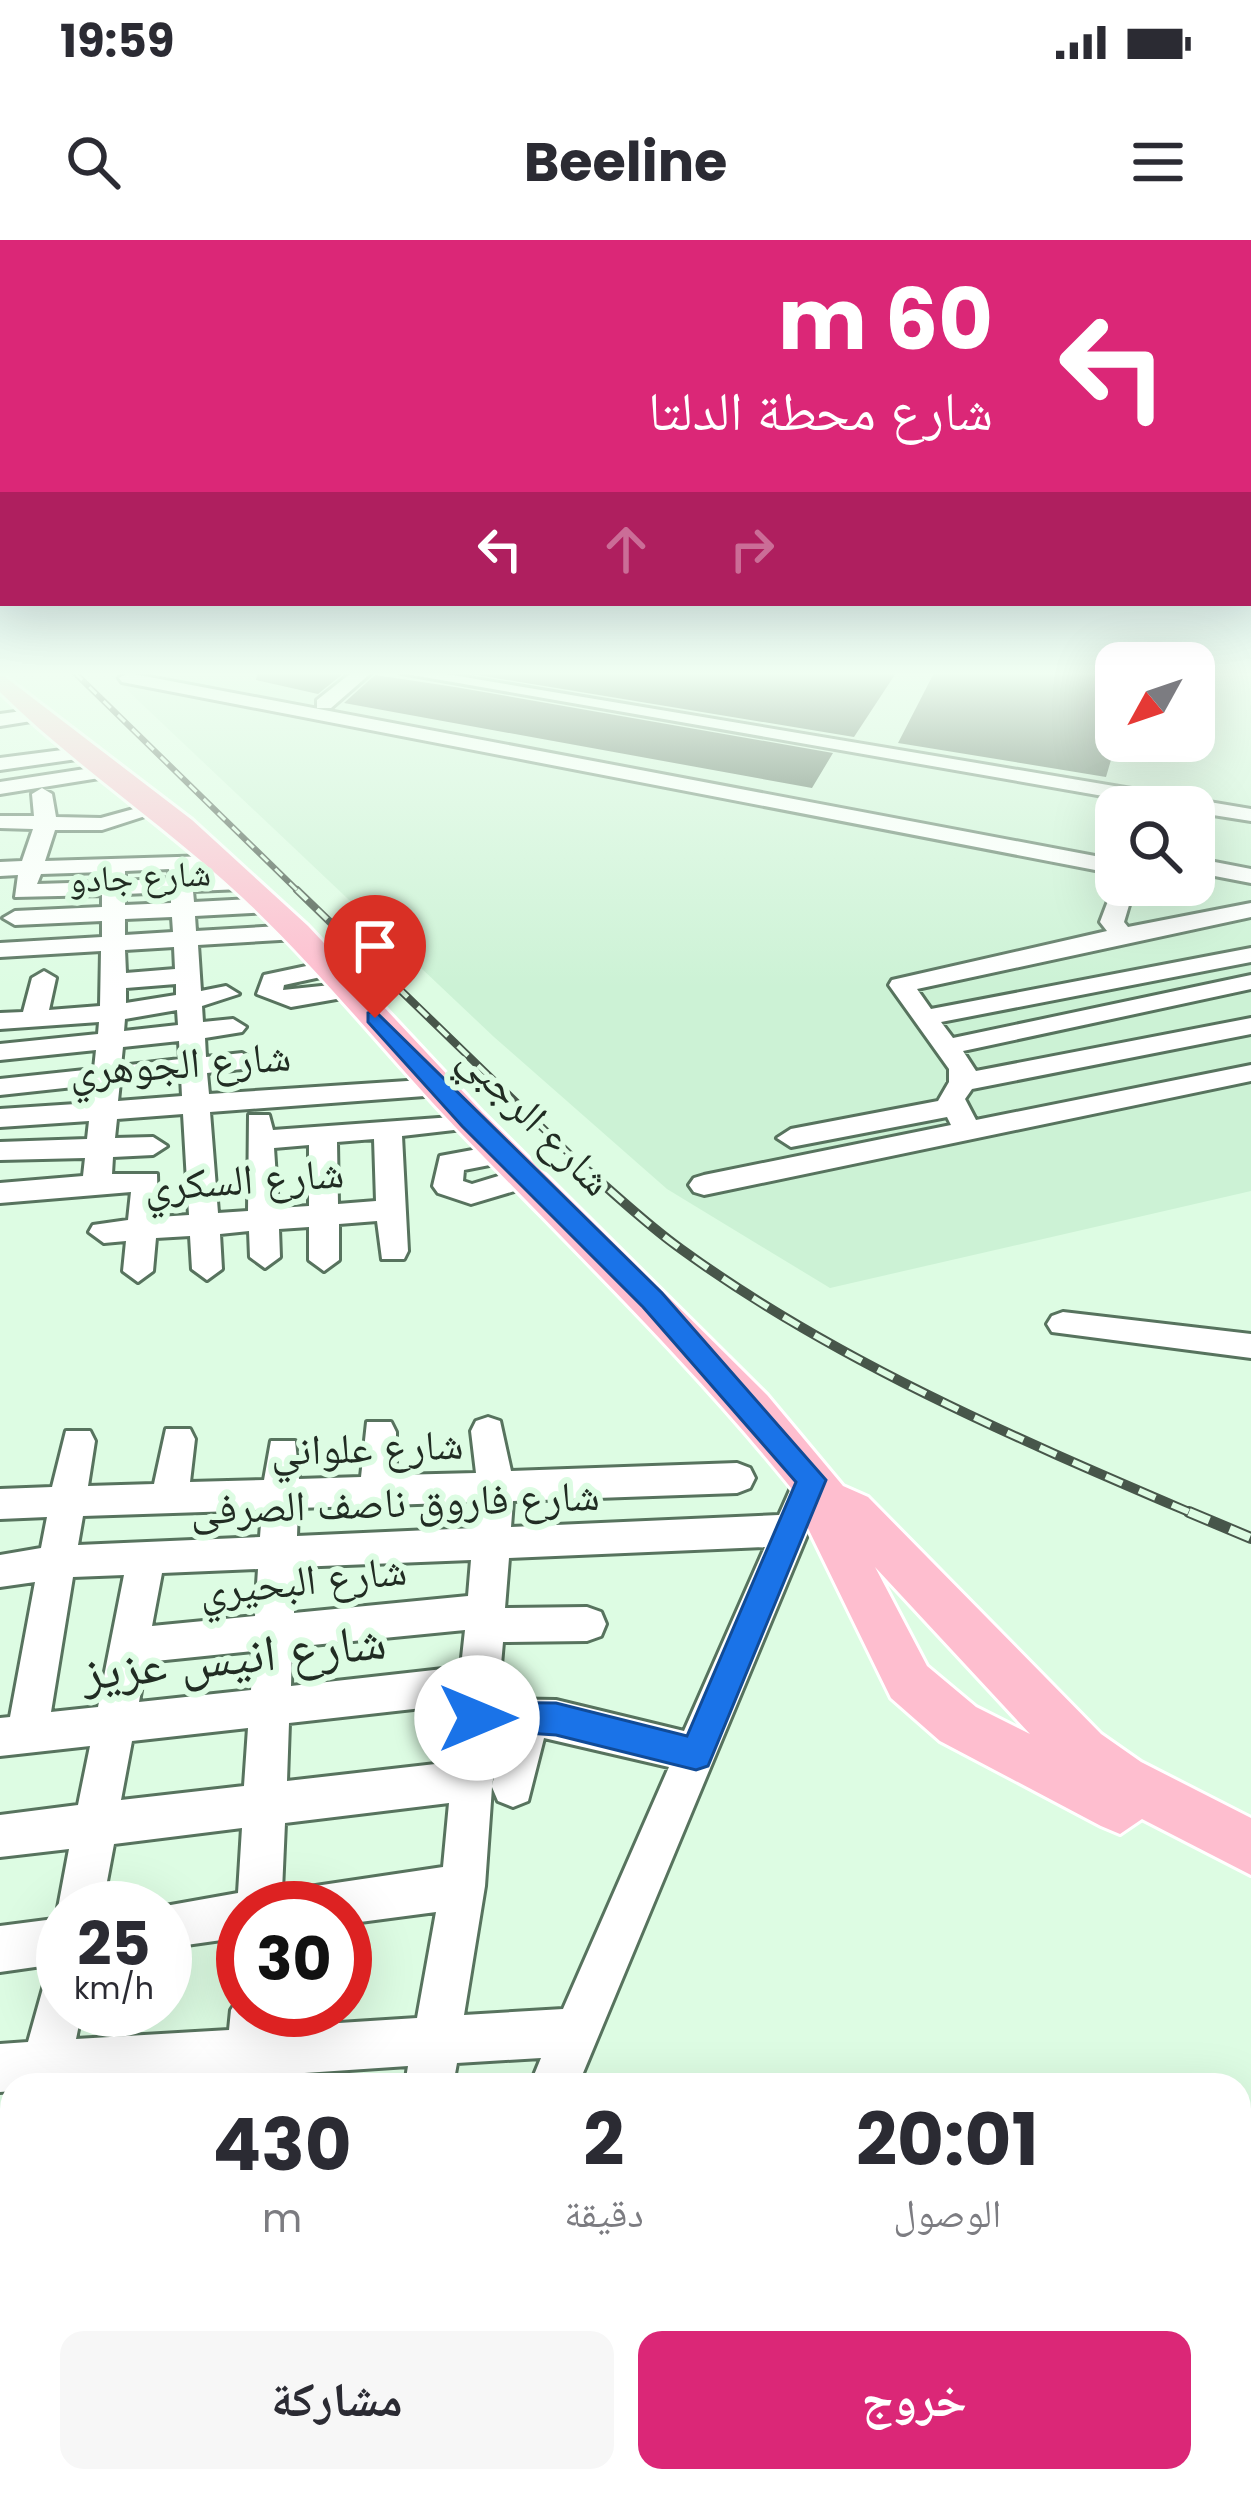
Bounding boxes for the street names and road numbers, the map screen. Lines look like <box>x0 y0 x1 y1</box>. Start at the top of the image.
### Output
street label: شارع جادو <box>68 847 212 906</box>
street label: شارع الجوهري <box>67 1026 293 1104</box>
street label: شارع الرجبي <box>443 1030 625 1212</box>
street label: شارع السكري <box>142 1143 346 1220</box>
street label: شارع علواني <box>270 1415 464 1484</box>
street label: شارع فاروق ناصف الصرفى <box>189 1466 601 1539</box>
street label: شارع البحيري <box>196 1540 410 1624</box>
street label: شارع انيس عزيز <box>77 1604 389 1708</box>

